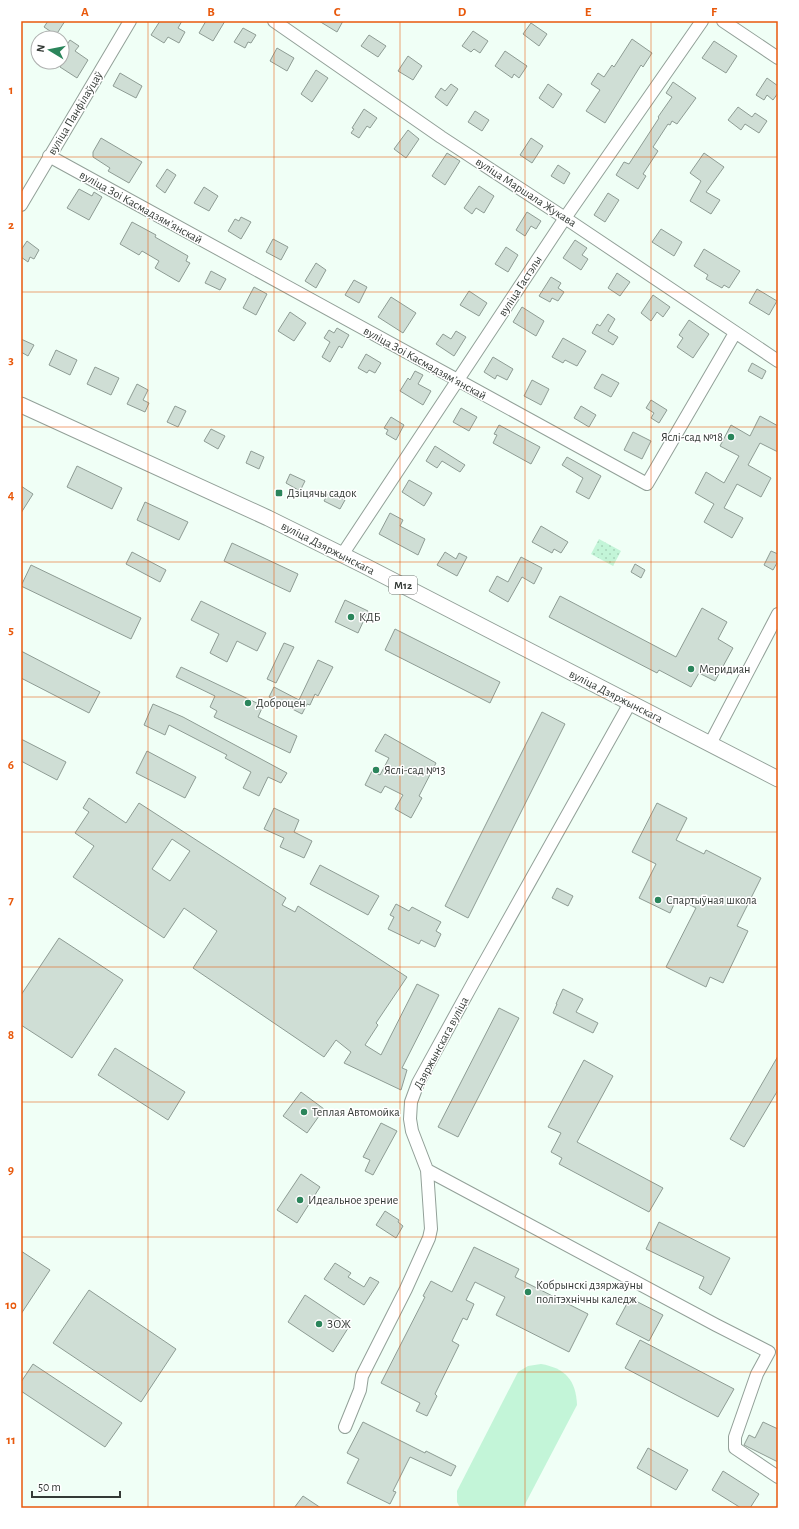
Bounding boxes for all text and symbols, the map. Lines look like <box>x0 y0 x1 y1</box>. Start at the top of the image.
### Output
text: A <box>81 6 89 19</box>
text: B <box>207 6 215 19</box>
text: C <box>334 6 341 19</box>
text: D <box>458 6 467 19</box>
text: E <box>585 6 592 19</box>
text: F <box>711 6 718 19</box>
north arrow <box>30 30 70 70</box>
text: N <box>35 44 47 53</box>
street label: вуліца Панфілаўцаў <box>45 69 106 157</box>
text: 1 <box>9 84 13 97</box>
street label: вуліца Маршала Жукава <box>473 155 579 230</box>
street label: вуліца Зоі Касмадзямʼянскай <box>77 168 204 247</box>
text: 2 <box>8 219 14 232</box>
street label: вуліца Гастэлы <box>496 254 545 319</box>
street label: вуліца Зоі Касмадзямʼянскай <box>361 324 488 403</box>
text: 3 <box>8 354 14 367</box>
place label: Яслі-сад №18 <box>661 431 723 443</box>
marker: Яслі-сад №18 <box>726 432 736 442</box>
place label: Дзіцячы садок <box>287 487 357 499</box>
marker: Дзіцячы садок <box>274 488 284 498</box>
text: 4 <box>8 489 15 502</box>
street label: вуліца Дзяржынскага <box>279 519 377 578</box>
road number: М12 <box>389 576 417 594</box>
place label: КДБ <box>359 611 381 623</box>
marker: КДБ <box>346 612 356 622</box>
text: 5 <box>8 624 14 637</box>
place label: Меридиан <box>699 663 751 675</box>
marker: Меридиан <box>686 664 696 674</box>
street label: вуліца Дзяржынскага <box>567 667 665 726</box>
place label: Доброцен <box>256 697 306 709</box>
marker: Доброцен <box>243 698 253 708</box>
text: 6 <box>8 759 14 772</box>
place label: Яслі-сад №13 <box>384 764 445 776</box>
marker: Яслі-сад №13 <box>371 765 381 775</box>
text: 7 <box>8 894 14 907</box>
place label: Спартыўная школа <box>666 894 757 907</box>
marker: Спартыўная школа <box>653 895 663 905</box>
street label: Дзяржынскага вуліца <box>412 994 472 1092</box>
text: 8 <box>8 1029 14 1042</box>
place label: Теплая Автомойка <box>312 1106 400 1118</box>
marker: Теплая Автомойка <box>299 1107 309 1117</box>
text: 9 <box>8 1164 14 1177</box>
place label: Идеальное зрение <box>308 1194 398 1206</box>
marker: Идеальное зрение <box>295 1195 305 1205</box>
place label: Кобрынскі дзяржаўны політэхнічны каледж <box>536 1279 643 1305</box>
marker: Кобрынскі дзяржаўны політэхнічны каледж <box>523 1287 533 1297</box>
text: 10 <box>5 1299 17 1312</box>
place label: ЗОЖ <box>327 1318 351 1330</box>
marker: ЗОЖ <box>314 1319 324 1329</box>
text: 11 <box>6 1434 16 1447</box>
scale bar <box>32 1473 120 1499</box>
text: 50 m <box>38 1481 61 1493</box>

